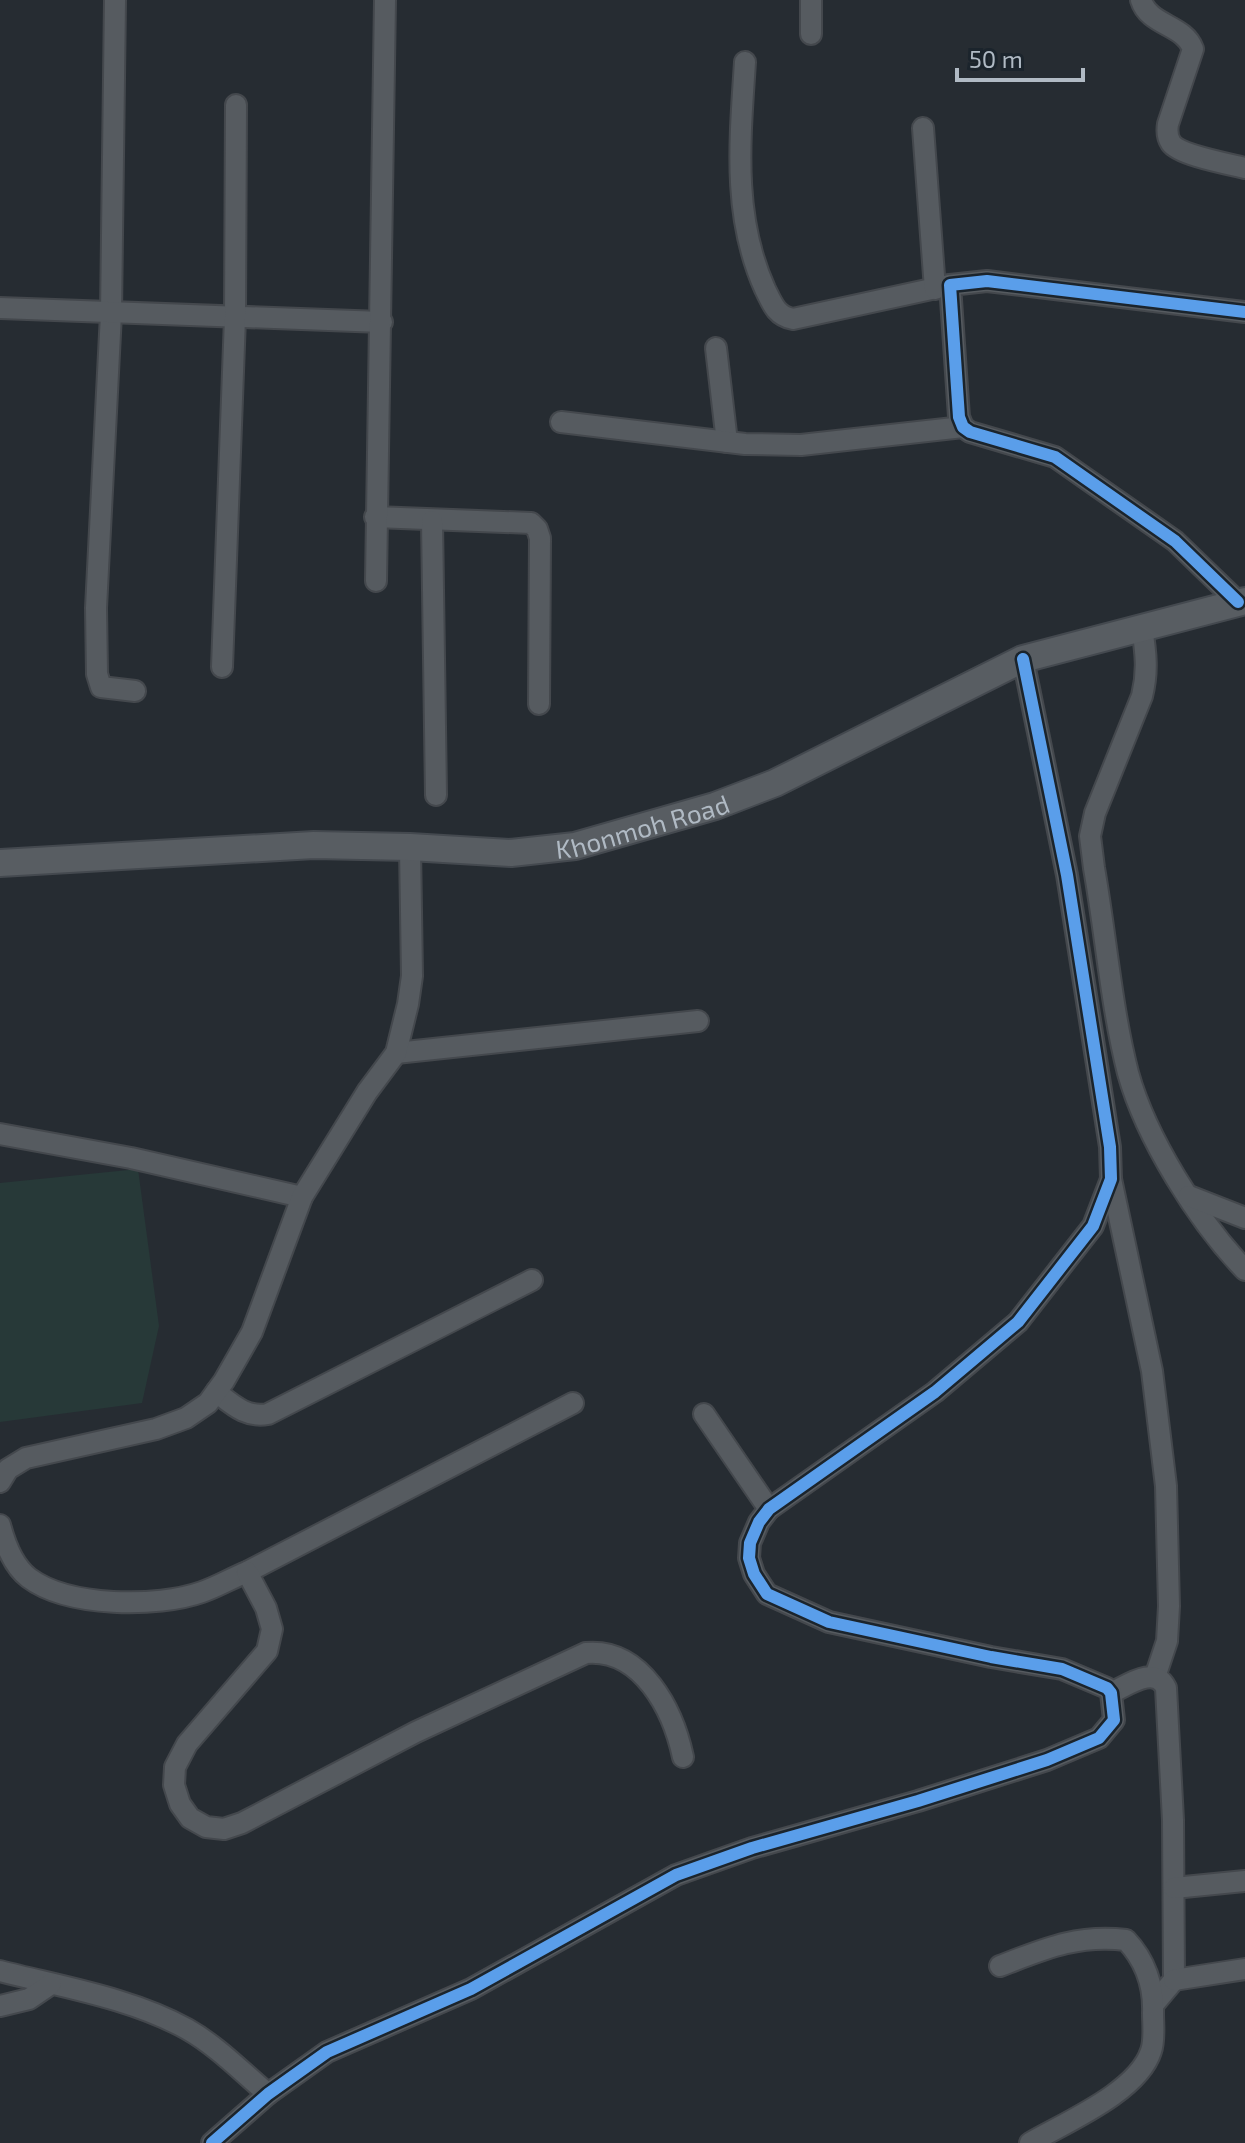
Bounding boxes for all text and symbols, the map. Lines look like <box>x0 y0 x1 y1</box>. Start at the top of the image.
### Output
scale bar <box>957 32 1083 82</box>
text: 50 m <box>969 44 1023 73</box>
street label: Khonmoh Road <box>554 787 733 864</box>

